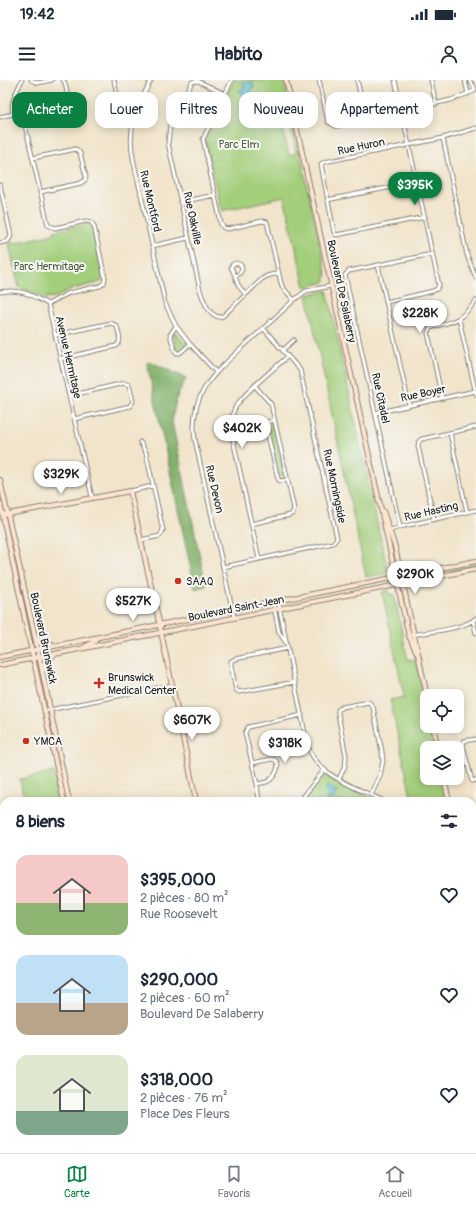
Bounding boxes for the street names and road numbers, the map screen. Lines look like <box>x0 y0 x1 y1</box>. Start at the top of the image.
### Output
street label: Rue Huron <box>336 135 386 158</box>
street label: Rue Montford <box>137 169 164 233</box>
street label: Rue Oakville <box>181 190 205 246</box>
street label: Boulevard De Salaberry <box>324 239 359 344</box>
street label: Avenue Hermitage <box>53 315 84 400</box>
street label: Rue Citadel <box>369 372 392 425</box>
street label: Rue Boyer <box>399 382 447 405</box>
street label: Rue Morningside <box>320 448 349 525</box>
street label: Rue Devon <box>203 464 226 514</box>
street label: Rue Hasting <box>403 499 460 524</box>
street label: Boulevard Brunswick <box>27 591 60 686</box>
street label: Boulevard Saint-Jean <box>187 593 285 624</box>

